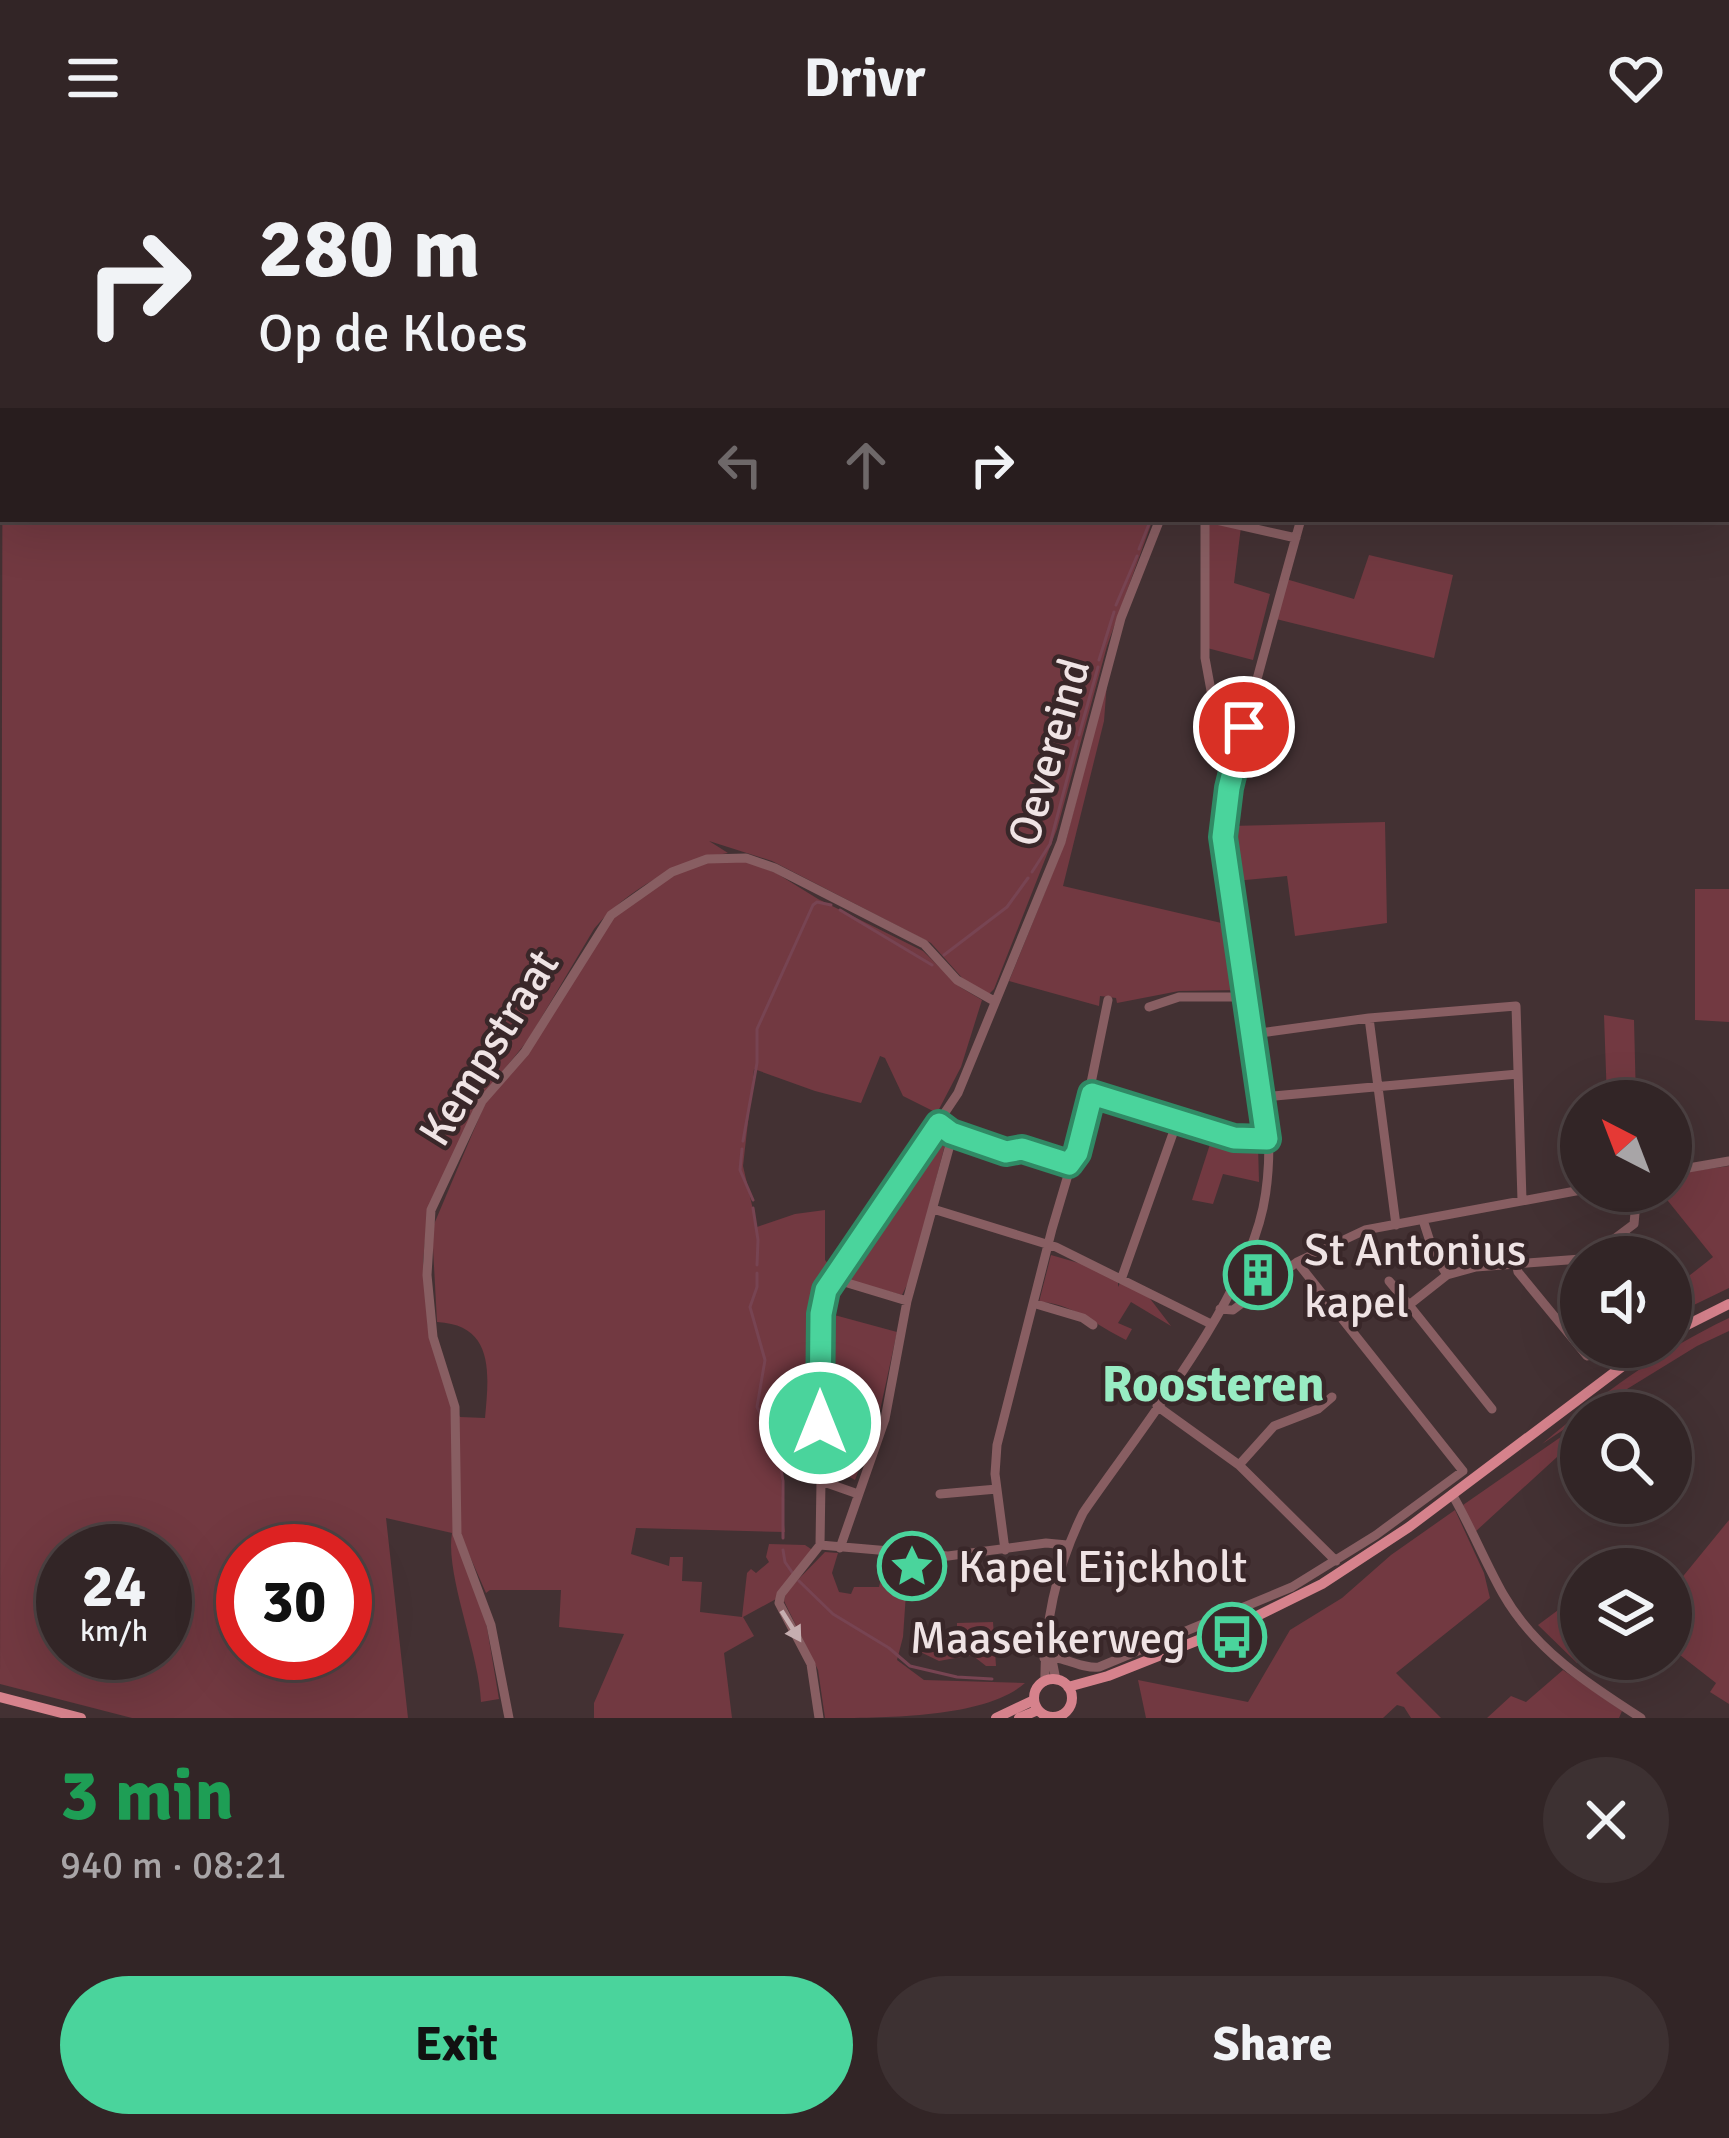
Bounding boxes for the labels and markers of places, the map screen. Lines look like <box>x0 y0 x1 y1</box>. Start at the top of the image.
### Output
pin <box>1193 676 1295 778</box>
place label: St Antonius kapel <box>1304 1223 1527 1330</box>
building icon: St Antonius kapel <box>1223 1240 1293 1310</box>
place icon: Kapel Eijckholt <box>877 1531 947 1601</box>
place label: Kapel Eijckholt <box>958 1540 1247 1595</box>
bus stop icon: Maaseikerweg <box>1197 1602 1267 1672</box>
place label: Maaseikerweg <box>910 1611 1186 1666</box>

